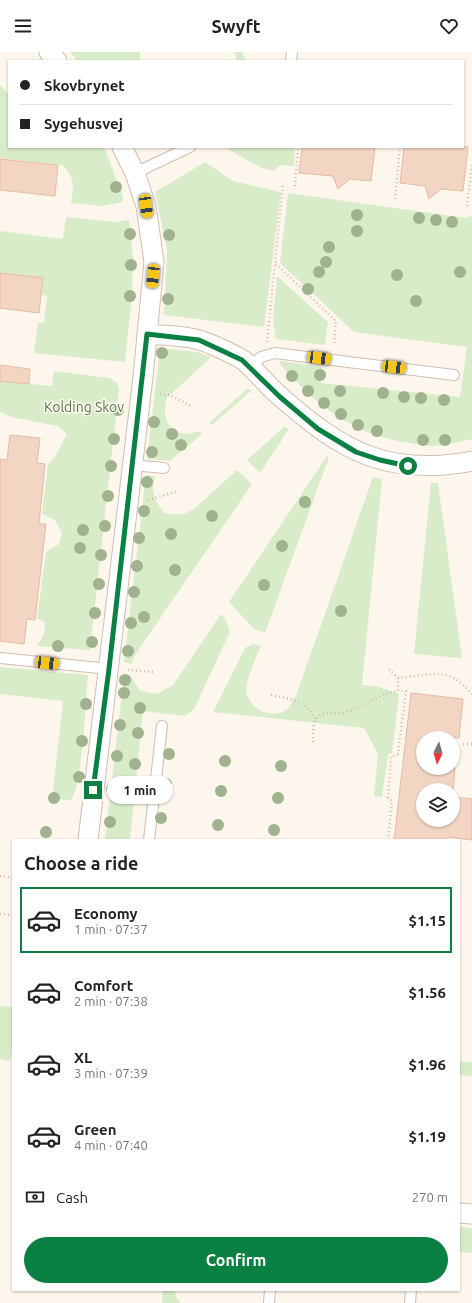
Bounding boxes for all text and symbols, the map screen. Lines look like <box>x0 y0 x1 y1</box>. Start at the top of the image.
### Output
icon: menu <box>12 15 34 37</box>
icon: heart <box>438 15 460 37</box>
text: Swyft <box>211 16 261 36</box>
text: Skovbrynet <box>44 77 125 94</box>
text: Sygehusvej <box>44 115 123 132</box>
car <box>138 193 154 219</box>
car <box>146 263 160 289</box>
car <box>306 351 332 365</box>
car <box>381 360 407 374</box>
park label: Kolding Skov <box>44 399 124 415</box>
route start <box>399 457 417 475</box>
car <box>34 656 60 670</box>
north arrow <box>416 731 460 775</box>
map controls <box>416 731 460 827</box>
callout: 1 min <box>107 776 173 804</box>
route end <box>84 781 102 799</box>
text: 1 min <box>124 783 156 797</box>
button: layers <box>416 783 460 827</box>
text: Choose a ride <box>24 853 138 873</box>
icon: car <box>26 902 62 938</box>
text: Economy <box>74 905 138 922</box>
text: $1.15 <box>408 912 446 929</box>
text: 1 min · 07:37 <box>74 922 148 936</box>
icon: car <box>26 974 62 1010</box>
text: Comfort <box>74 977 133 994</box>
text: $1.56 <box>408 984 446 1001</box>
text: 2 min · 07:38 <box>74 994 148 1008</box>
icon: car <box>26 1046 62 1082</box>
text: XL <box>74 1049 92 1066</box>
text: $1.96 <box>408 1056 446 1073</box>
text: 3 min · 07:39 <box>74 1066 148 1080</box>
icon: car <box>26 1118 62 1154</box>
text: Green <box>74 1121 116 1138</box>
text: $1.19 <box>408 1128 446 1145</box>
text: 4 min · 07:40 <box>74 1138 148 1152</box>
icon: cash <box>24 1186 46 1208</box>
text: Cash <box>56 1189 88 1206</box>
text: 270 m <box>412 1190 448 1204</box>
button: Confirm <box>24 1237 448 1283</box>

